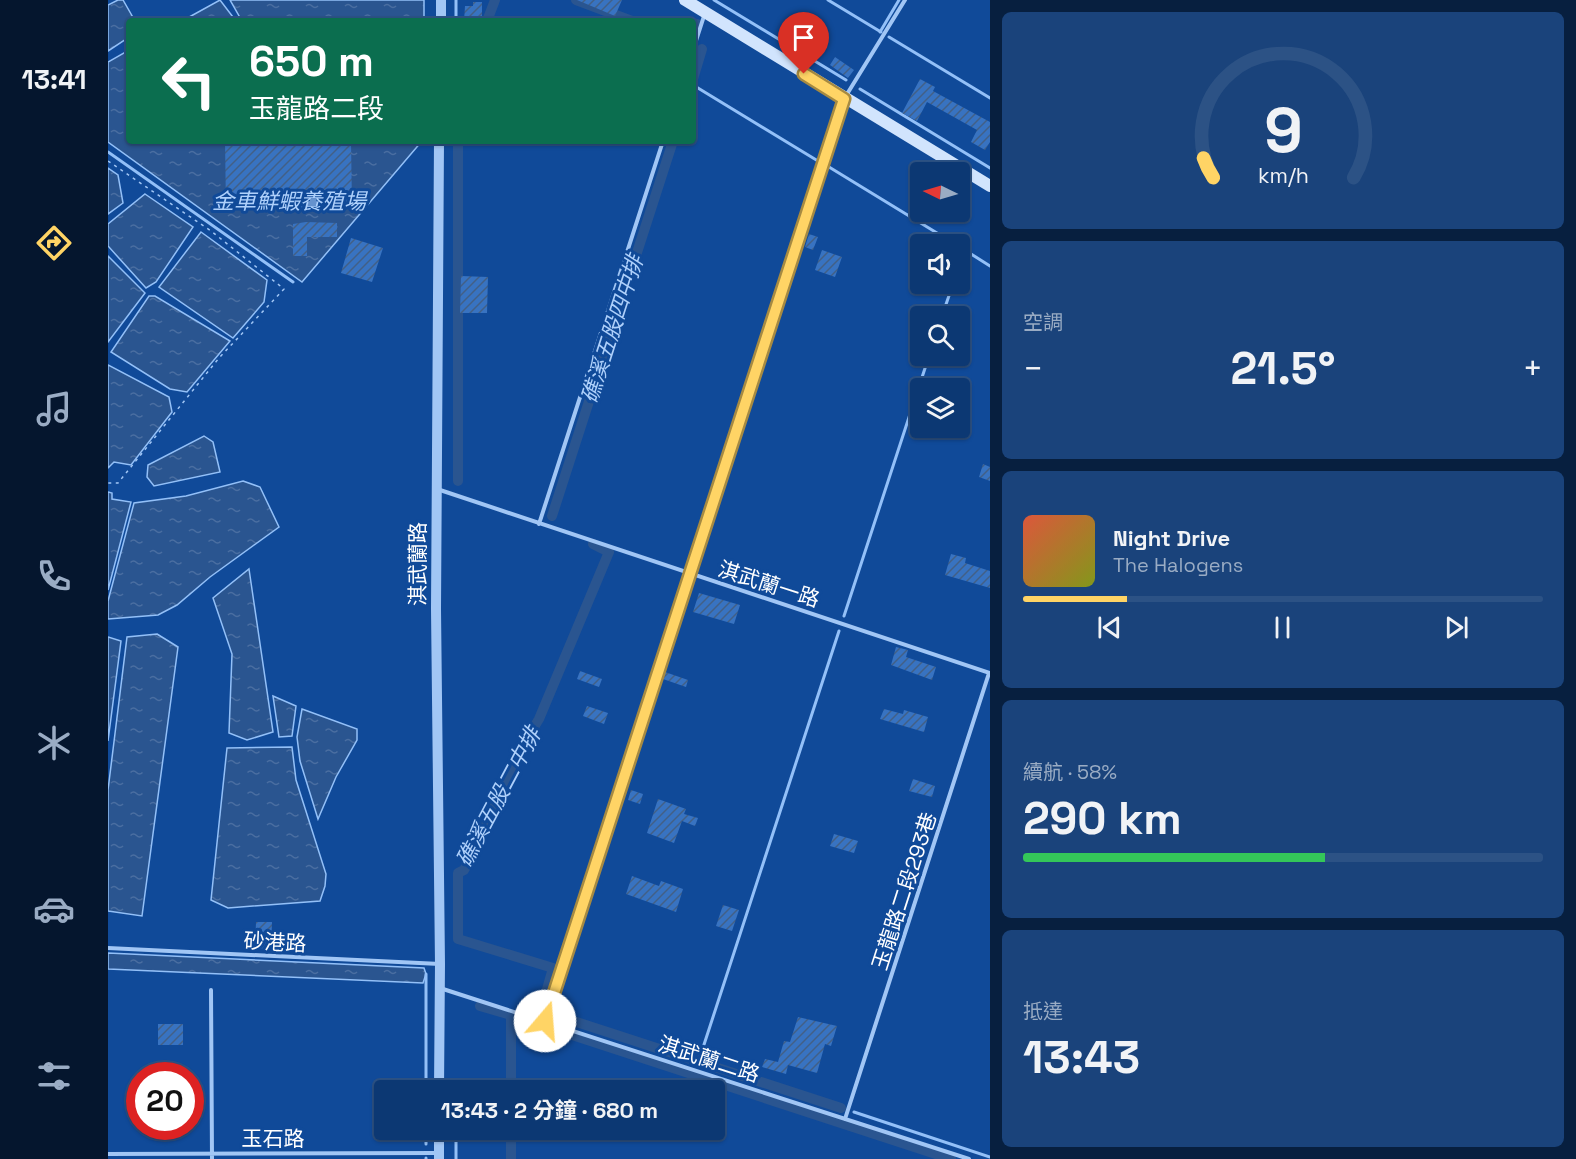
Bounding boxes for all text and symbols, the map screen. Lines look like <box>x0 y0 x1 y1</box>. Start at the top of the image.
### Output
pin <box>778 12 829 74</box>
icon: arrive <box>787 21 820 54</box>
text: 650 m <box>249 35 374 88</box>
icon: left <box>150 42 228 120</box>
text: 13:41 <box>21 62 87 97</box>
text: 玉龍路二段 <box>249 91 384 126</box>
text: 9 <box>1264 91 1302 170</box>
north arrow <box>910 162 970 222</box>
map controls <box>910 162 970 438</box>
text: km/h <box>1257 162 1309 189</box>
water label: 金車鮮蝦養殖場 <box>212 187 369 215</box>
icon: directions <box>33 222 75 264</box>
button: sound <box>910 234 970 294</box>
water label: 礁溪五股四中排 <box>575 249 650 407</box>
button: search <box>910 306 970 366</box>
text: 空調 <box>1023 309 1063 335</box>
text: 21.5° <box>1230 340 1336 397</box>
text: − <box>1023 348 1043 390</box>
text: + <box>1523 348 1543 390</box>
button: layers <box>910 378 970 438</box>
icon: music <box>33 388 75 430</box>
street label: 淇武蘭路 <box>404 522 431 606</box>
text: Night Drive <box>1113 524 1230 552</box>
text: The Halogens <box>1113 552 1243 578</box>
icon: phone <box>33 555 75 597</box>
street label: 淇武蘭一路 <box>715 555 823 613</box>
icon: previous <box>1093 611 1126 644</box>
icon: pause <box>1266 611 1299 644</box>
icon: next <box>1440 611 1473 644</box>
water label: 礁溪五股二中排 <box>449 720 548 872</box>
icon: climate <box>33 722 75 764</box>
text: 續航 · 58% <box>1023 759 1117 785</box>
text: 290 km <box>1023 790 1182 847</box>
street label: 玉龍路二段293巷 <box>866 809 942 973</box>
icon: car <box>33 888 75 930</box>
street label: 砂港路 <box>243 927 307 957</box>
position arrow <box>513 989 577 1053</box>
text: 抵達 <box>1023 998 1063 1024</box>
text: 13:43 <box>1023 1029 1140 1086</box>
street label: 淇武蘭二路 <box>655 1030 763 1088</box>
icon: filters <box>33 1055 75 1097</box>
speed limit sign: 20 <box>126 1062 204 1140</box>
text: 13:43 · 2 分鐘 · 680 m <box>441 1096 658 1124</box>
street label: 玉石路 <box>242 1125 305 1152</box>

